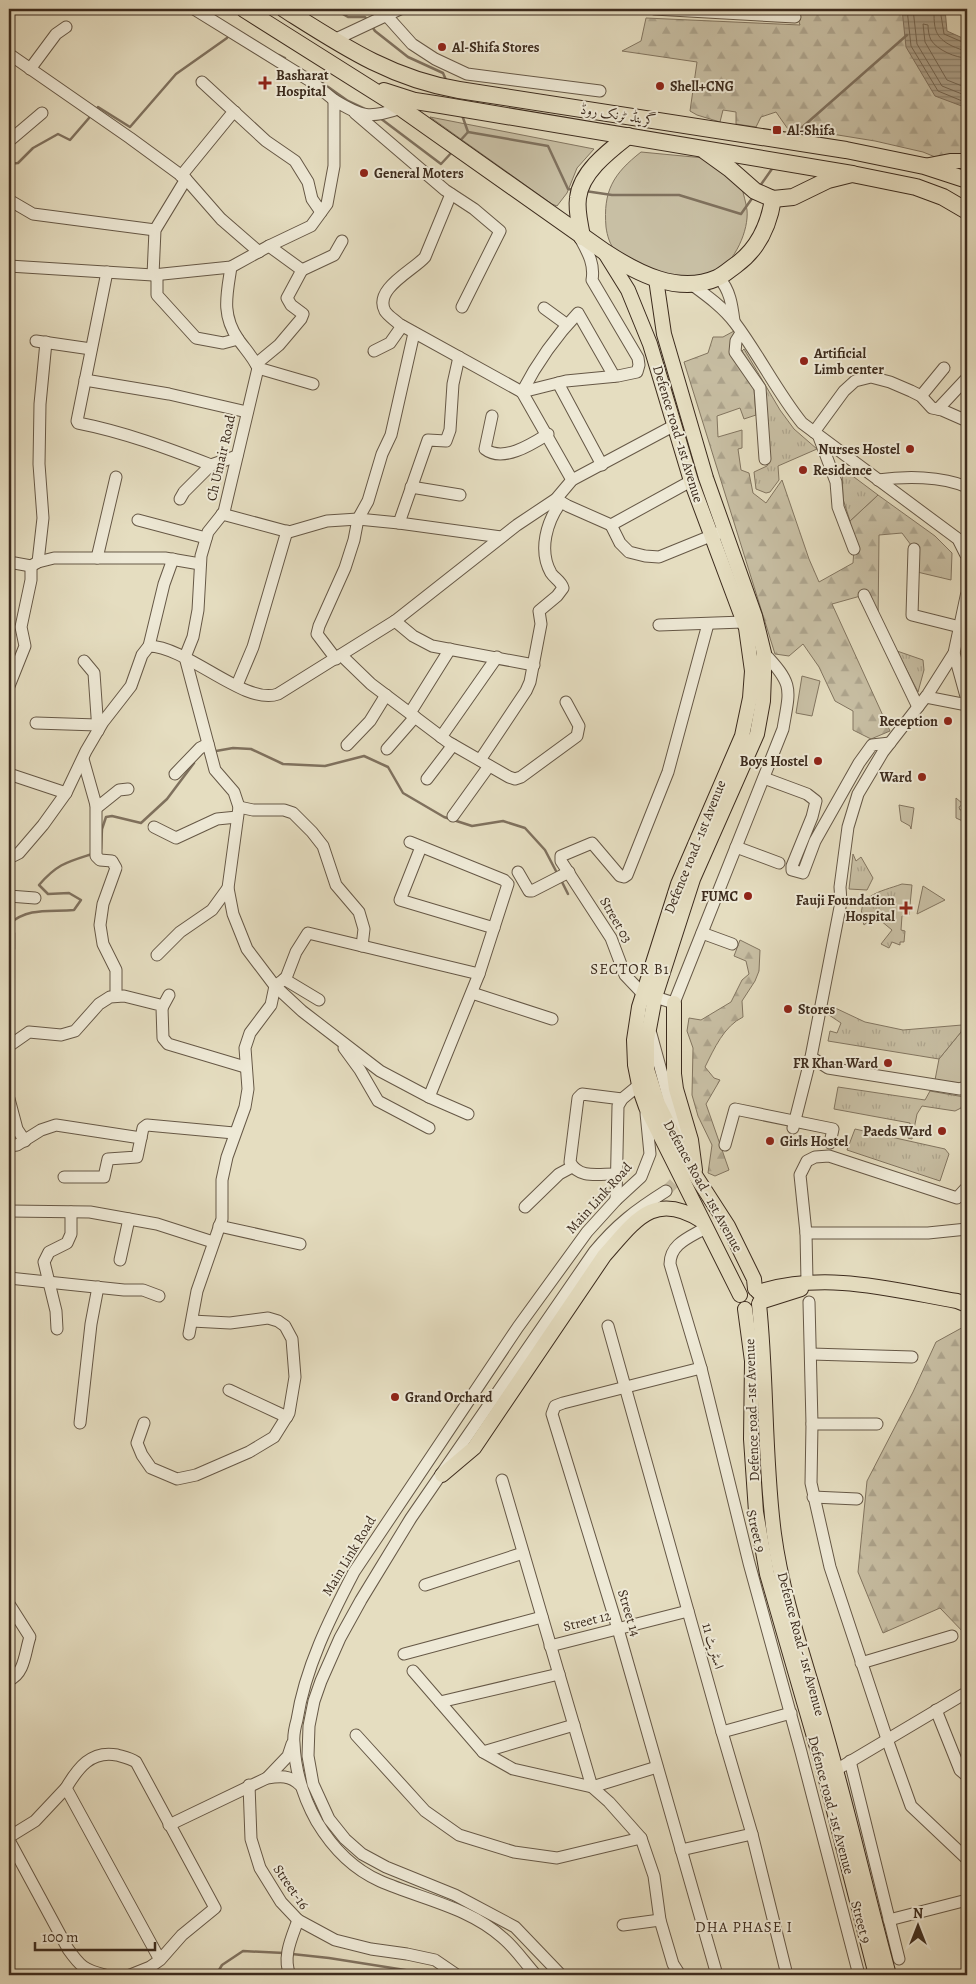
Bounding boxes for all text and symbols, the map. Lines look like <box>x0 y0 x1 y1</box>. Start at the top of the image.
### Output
place label: Al-Shifa Stores <box>451 38 540 57</box>
marker: Al-Shifa Stores <box>436 41 448 53</box>
place label: Basharat Hospital <box>276 66 329 101</box>
marker: Basharat Hospital <box>258 76 272 90</box>
place label: Shell+CNG <box>670 77 734 96</box>
marker: Shell+CNG <box>654 80 666 92</box>
street label: گرینڈ ٹرنک روڈ <box>579 100 657 130</box>
place label: Al-Shifa <box>786 121 835 140</box>
marker: Al-Shifa <box>771 124 783 136</box>
place label: General Moters <box>374 164 464 183</box>
marker: General Moters <box>358 167 370 179</box>
place label: Artificial Limb center <box>813 344 884 379</box>
marker: Artificial Limb center <box>798 355 810 367</box>
street label: Defence road -1st Avenue <box>648 363 708 505</box>
street label: Ch Umair Road <box>202 413 240 503</box>
place label: Nurses Hostel <box>818 440 900 459</box>
marker: Nurses Hostel <box>904 443 916 455</box>
place label: Residence <box>813 461 872 480</box>
marker: Residence <box>797 464 809 476</box>
place label: Reception <box>879 712 938 731</box>
marker: Reception <box>942 715 954 727</box>
place label: Boys Hostel <box>740 752 808 771</box>
marker: Boys Hostel <box>812 755 824 767</box>
place label: Ward <box>879 768 912 787</box>
marker: Ward <box>916 771 928 783</box>
street label: Defence road -1st Avenue <box>659 777 731 917</box>
place label: FUMC <box>701 887 738 906</box>
marker: FUMC <box>742 890 754 902</box>
place label: Fauji Foundation Hospital <box>796 891 895 926</box>
street label: Street 03 <box>595 893 637 947</box>
marker: Fauji Foundation Hospital <box>899 901 913 915</box>
district label: SECTOR B1 <box>590 959 670 979</box>
place label: Stores <box>798 1000 835 1019</box>
marker: Stores <box>782 1003 794 1015</box>
place label: FR Khan Ward <box>793 1054 878 1073</box>
marker: FR Khan Ward <box>882 1057 894 1069</box>
street label: Defence Road - 1st Avenue <box>659 1117 747 1255</box>
place label: Paeds Ward <box>863 1122 932 1141</box>
marker: Paeds Ward <box>936 1125 948 1137</box>
place label: Girls Hostel <box>780 1132 849 1151</box>
marker: Girls Hostel <box>764 1135 776 1147</box>
street label: Main Link Road <box>562 1158 637 1238</box>
street label: Defence road -1st Avenue <box>740 1338 764 1482</box>
place label: Grand Orchard <box>405 1388 493 1407</box>
marker: Grand Orchard <box>389 1391 401 1403</box>
street label: Street 9 <box>742 1508 770 1554</box>
street label: Main Link Road <box>318 1512 381 1600</box>
street label: Defence Road - 1st Avenue <box>773 1570 829 1718</box>
street label: Street 14 <box>613 1587 645 1639</box>
street label: Street 12 <box>561 1606 613 1636</box>
street label: اسٹریٹ 11 <box>697 1621 729 1671</box>
street label: Defence road -1st Avenue <box>803 1734 859 1876</box>
street label: Street-16 <box>269 1861 313 1913</box>
street label: Street 9 <box>846 1898 876 1946</box>
north arrow <box>894 1902 944 1952</box>
text: N <box>913 1904 923 1923</box>
district label: DHA PHASE I <box>695 1917 793 1937</box>
scale bar <box>35 1919 155 1951</box>
text: 100 m <box>42 1927 79 1947</box>

